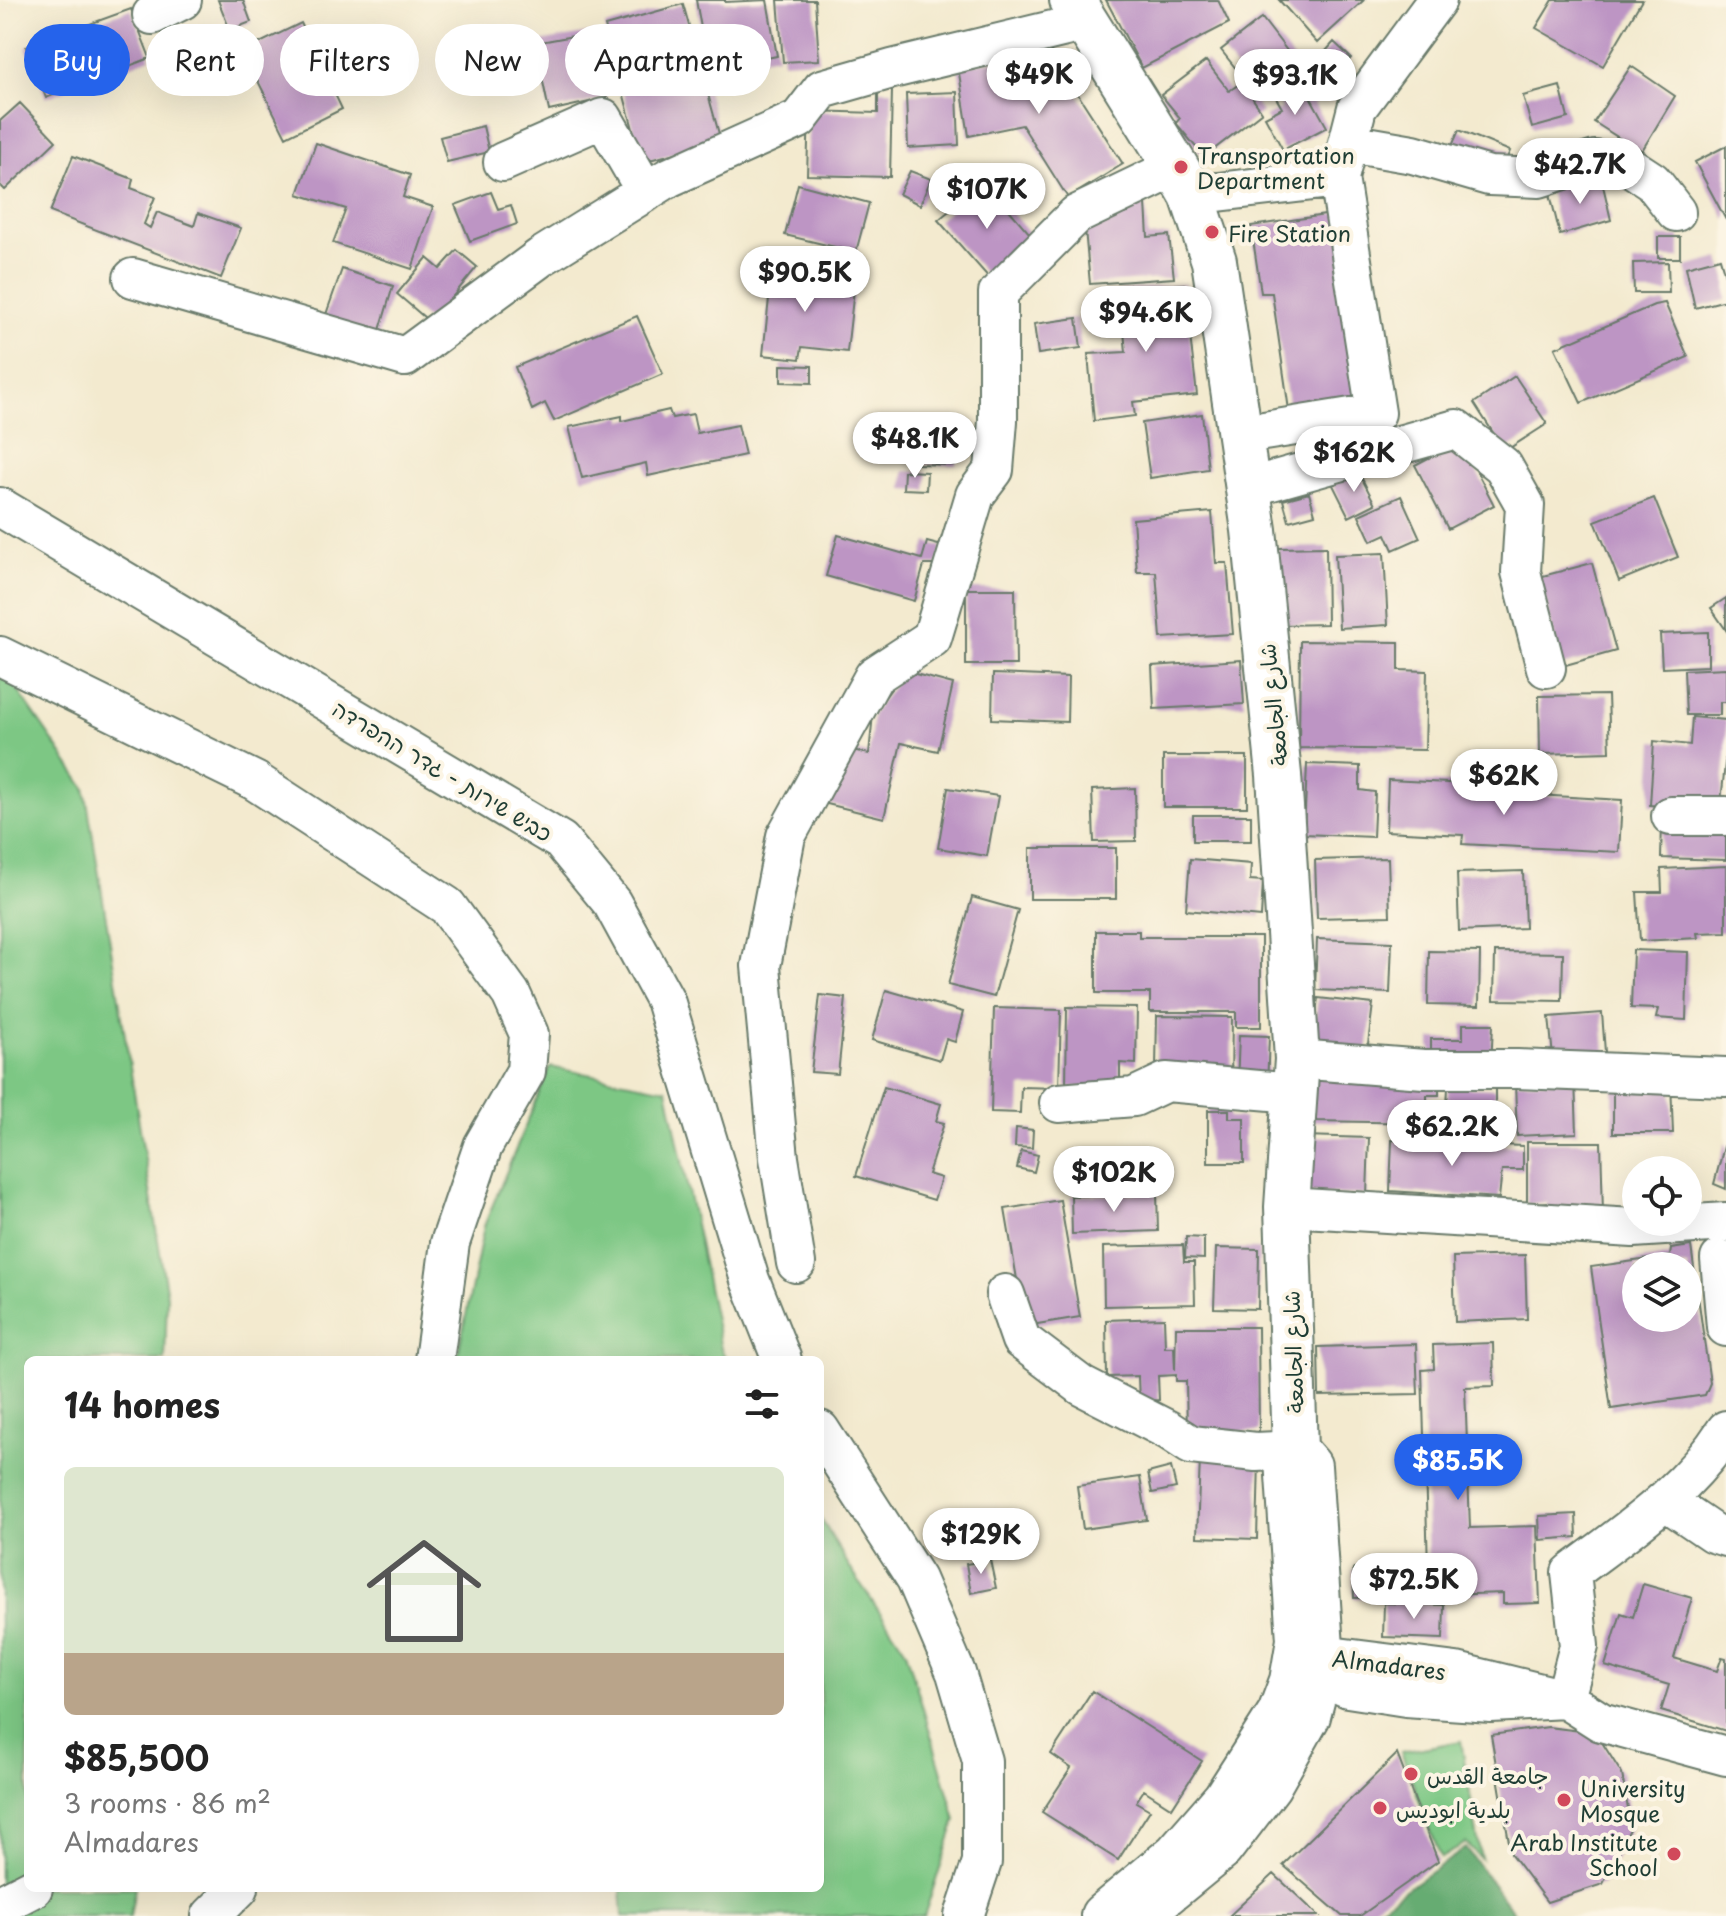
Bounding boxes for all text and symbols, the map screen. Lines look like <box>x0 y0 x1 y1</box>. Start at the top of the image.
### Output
chip: Buy <box>24 24 130 96</box>
chip: Rent <box>146 24 264 96</box>
chip: Filters <box>280 24 419 96</box>
chip: New <box>435 24 549 96</box>
chip: Apartment <box>565 24 771 96</box>
pin: $49K <box>992 48 1086 116</box>
pin: $93.1K <box>1230 49 1360 117</box>
text: $49K <box>1005 54 1073 93</box>
text: $93.1K <box>1252 55 1338 94</box>
place label: Transportation Department <box>1197 138 1355 196</box>
pin: $42.7K <box>1515 138 1645 206</box>
text: $42.7K <box>1534 144 1626 183</box>
marker: Transportation Department <box>1172 158 1190 176</box>
pin: $107K <box>931 163 1043 231</box>
text: $107K <box>947 169 1027 208</box>
place label: Fire Station <box>1228 216 1351 249</box>
marker: Fire Station <box>1203 223 1221 241</box>
pin: $90.5K <box>740 246 870 314</box>
text: $90.5K <box>758 252 852 291</box>
pin: $94.6K <box>1081 286 1211 354</box>
text: $94.6K <box>1099 292 1193 331</box>
pin: $48.1K <box>850 412 980 480</box>
text: $48.1K <box>871 418 959 457</box>
pin: $162K <box>1298 426 1410 494</box>
text: $162K <box>1313 432 1395 471</box>
street label: شارع الجامعة <box>1249 642 1296 768</box>
street label: כביש שירות - גדר ההפרדה <box>327 691 559 849</box>
pin: $62K <box>1457 749 1551 817</box>
text: $62K <box>1469 755 1539 794</box>
pin: $62.2K <box>1387 1100 1517 1168</box>
text: $62.2K <box>1405 1106 1499 1145</box>
pin: $102K <box>1058 1146 1170 1214</box>
text: $102K <box>1071 1152 1157 1191</box>
map controls <box>1622 1156 1702 1332</box>
button: locate <box>1622 1156 1702 1236</box>
button: layers <box>1622 1252 1702 1332</box>
street label: شارع الجامعة <box>1273 1290 1312 1414</box>
text: 14 homes <box>64 1378 220 1430</box>
icon: filters <box>740 1382 784 1426</box>
pin: $85.5K <box>1393 1434 1523 1502</box>
text: $85.5K <box>1412 1440 1504 1479</box>
pin: $129K <box>925 1508 1037 1576</box>
text: $129K <box>941 1514 1021 1553</box>
icon: home <box>352 1519 496 1663</box>
pin: $72.5K <box>1349 1553 1479 1621</box>
text: $72.5K <box>1369 1559 1459 1598</box>
street label: Almadares <box>1330 1641 1448 1687</box>
text: $85,500 <box>64 1731 209 1783</box>
place label: جامعة القدس <box>1427 1758 1549 1791</box>
marker: جامعة القدس <box>1402 1765 1420 1783</box>
place label: University Mosque <box>1580 1771 1686 1829</box>
text: 3 rooms · 86 m² <box>64 1783 271 1822</box>
marker: University Mosque <box>1555 1791 1573 1809</box>
place label: بلدية ابوديس <box>1396 1792 1511 1825</box>
marker: بلدية ابوديس <box>1371 1799 1389 1817</box>
text: Almadares <box>64 1822 199 1861</box>
place label: Arab Institute School <box>1510 1825 1658 1883</box>
marker: Arab Institute School <box>1665 1845 1683 1863</box>

